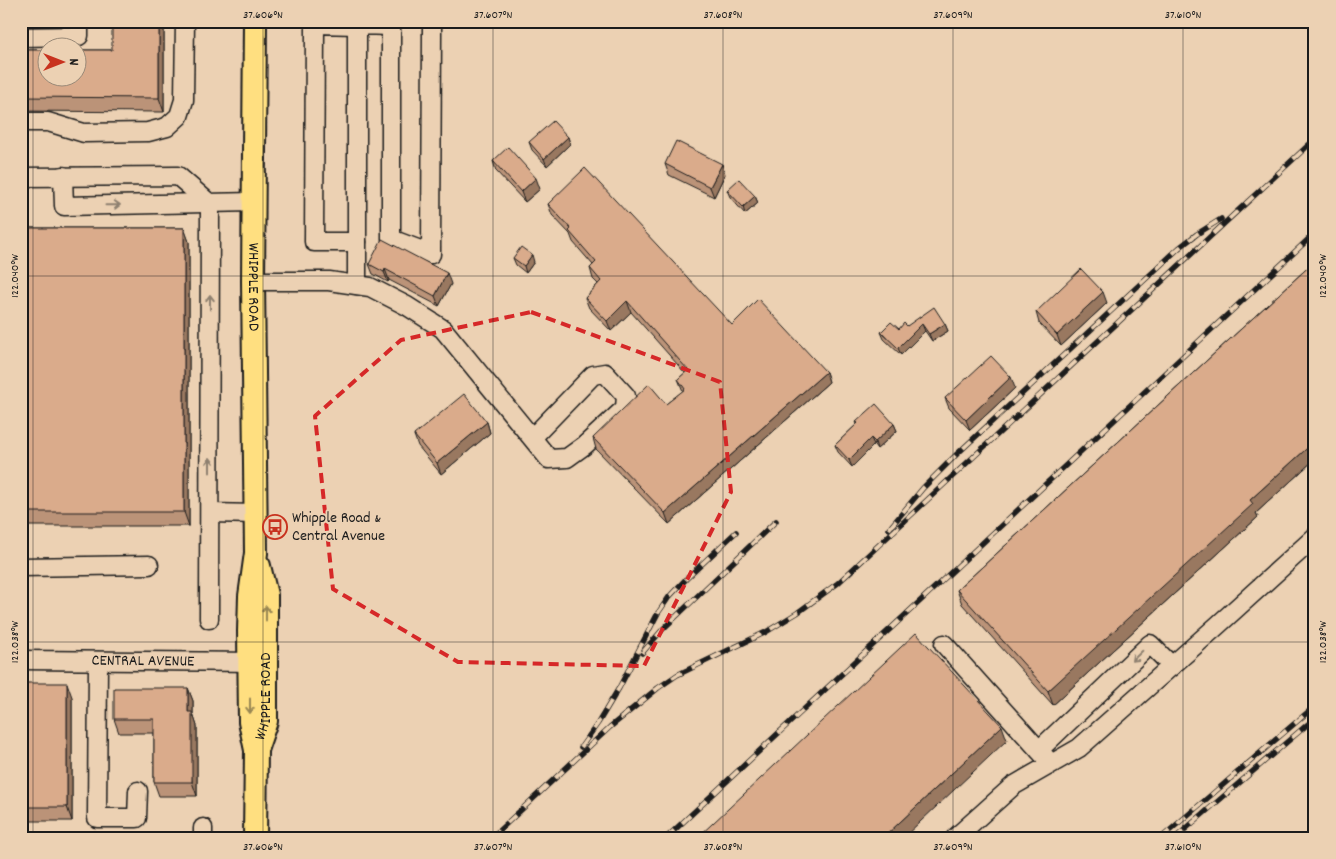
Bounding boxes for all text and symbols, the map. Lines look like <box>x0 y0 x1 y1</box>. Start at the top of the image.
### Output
text: 37.606°N <box>243 7 283 24</box>
text: 37.607°N <box>474 7 512 24</box>
text: 37.608°N <box>704 7 743 24</box>
text: 37.609°N <box>933 7 973 24</box>
text: 37.610°N <box>1165 7 1201 24</box>
north arrow <box>38 38 88 88</box>
text: N <box>63 59 83 66</box>
one-way arrow <box>104 201 120 210</box>
street label: WHIPPLE ROAD <box>241 243 265 331</box>
text: 122.040°W <box>7 254 24 298</box>
text: 122.040°W <box>1315 254 1332 298</box>
one-way arrow <box>205 294 215 310</box>
one-way arrow <box>205 457 215 473</box>
place label: Whipple Road & Central Avenue <box>292 507 385 548</box>
bus stop icon: Whipple Road & Central Avenue <box>262 514 288 540</box>
one-way arrow <box>261 605 271 622</box>
text: 122.038°W <box>7 621 24 663</box>
text: 122.038°W <box>1315 621 1332 663</box>
street label: CENTRAL AVENUE <box>91 649 195 673</box>
one-way arrow <box>1131 650 1144 662</box>
street label: WHIPPLE ROAD <box>249 652 278 744</box>
one-way arrow <box>245 698 255 714</box>
text: 37.606°N <box>243 839 283 856</box>
text: 37.607°N <box>474 839 512 856</box>
text: 37.608°N <box>704 839 743 856</box>
text: 37.609°N <box>933 839 973 856</box>
text: 37.610°N <box>1165 839 1201 856</box>

